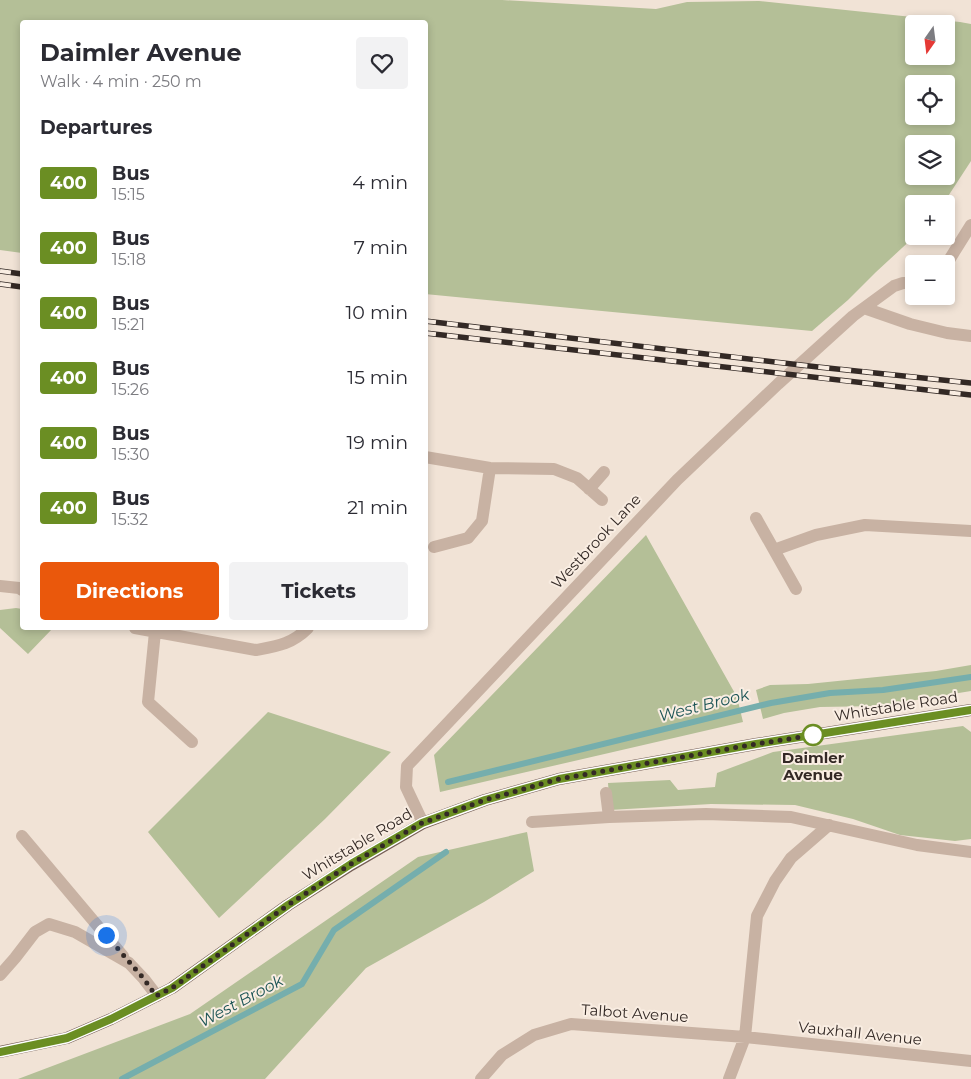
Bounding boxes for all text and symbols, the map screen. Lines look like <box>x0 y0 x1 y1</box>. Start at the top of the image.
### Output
north arrow <box>905 15 955 65</box>
map controls <box>905 15 955 305</box>
button: heart <box>356 37 408 89</box>
text: Daimler Avenue <box>40 38 242 67</box>
text: Walk · 4 min · 250 m <box>40 72 202 91</box>
button: locate <box>905 75 955 125</box>
text: Departures <box>40 116 152 139</box>
button: layers <box>905 135 955 185</box>
text: Bus <box>112 162 150 185</box>
text: 4 min <box>352 171 408 194</box>
text: 400 <box>50 172 87 194</box>
text: 15:15 <box>112 185 145 204</box>
button: + <box>905 195 955 245</box>
text: Bus <box>112 227 150 250</box>
text: 7 min <box>354 236 408 259</box>
text: 400 <box>50 237 87 259</box>
text: 15:18 <box>112 250 146 269</box>
button: − <box>905 255 955 305</box>
text: Bus <box>112 292 150 315</box>
text: 10 min <box>345 301 408 324</box>
text: 400 <box>50 302 87 324</box>
text: 15:21 <box>112 315 145 334</box>
text: Bus <box>112 357 150 380</box>
text: 15 min <box>347 366 408 389</box>
text: 400 <box>50 367 87 389</box>
text: 15:26 <box>112 380 149 399</box>
text: Bus <box>112 422 150 445</box>
text: 19 min <box>346 431 408 454</box>
text: 400 <box>50 432 87 454</box>
text: 15:30 <box>112 445 150 464</box>
text: Bus <box>112 487 150 510</box>
street label: Westbrook Lane <box>547 490 645 592</box>
text: 21 min <box>347 496 408 519</box>
text: 400 <box>50 497 87 519</box>
text: 15:32 <box>112 510 148 529</box>
button: Directions <box>40 562 219 620</box>
button: Tickets <box>229 562 408 620</box>
water label: West Brook <box>657 684 753 725</box>
street label: Whitstable Road <box>833 687 959 725</box>
marker: Daimler Avenue <box>802 724 824 746</box>
place label: Daimler Avenue <box>782 748 845 784</box>
street label: Whitstable Road <box>299 804 415 884</box>
your location <box>94 923 119 948</box>
water label: West Brook <box>196 970 288 1031</box>
street label: Talbot Avenue <box>581 1000 689 1026</box>
street label: Vauxhall Avenue <box>797 1017 923 1049</box>

